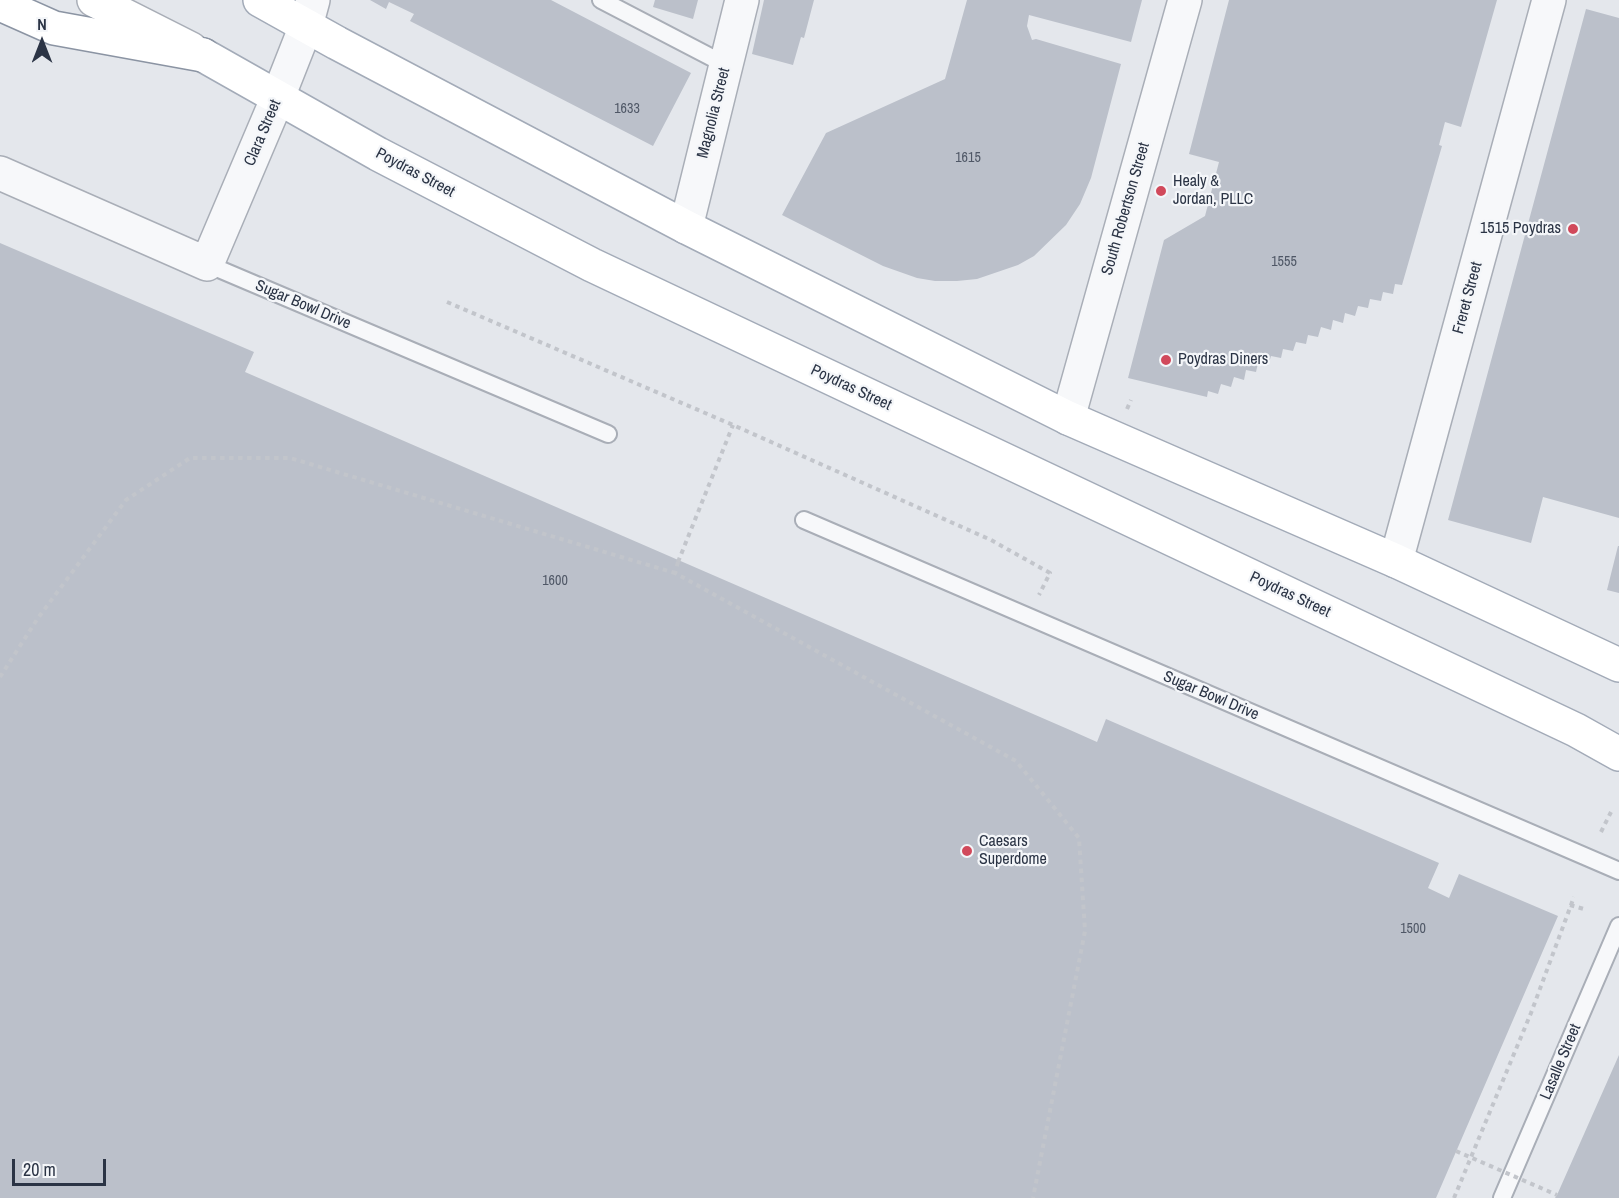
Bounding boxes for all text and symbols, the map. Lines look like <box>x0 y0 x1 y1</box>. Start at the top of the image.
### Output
north arrow <box>12 12 72 72</box>
text: N <box>37 13 47 35</box>
street label: Magnolia Street <box>693 66 735 160</box>
street label: Clara Street <box>240 97 286 169</box>
house number: 1633 <box>614 101 640 117</box>
street label: South Robertson Street <box>1098 140 1154 278</box>
street label: Poydras Street <box>372 144 458 202</box>
house number: 1615 <box>955 150 981 166</box>
place label: Healy & Jordan, PLLC <box>1173 172 1253 210</box>
marker: Healy & Jordan, PLLC <box>1154 184 1168 198</box>
place label: 1515 Poydras <box>1480 219 1561 239</box>
marker: 1515 Poydras <box>1566 222 1580 236</box>
house number: 1555 <box>1271 254 1297 270</box>
street label: Freret Street <box>1449 260 1487 336</box>
street label: Sugar Bowl Drive <box>252 276 354 334</box>
place label: Poydras Diners <box>1178 350 1268 370</box>
marker: Poydras Diners <box>1159 353 1173 367</box>
street label: Poydras Street <box>808 361 894 415</box>
street label: Poydras Street <box>1247 568 1333 622</box>
house number: 1600 <box>542 573 568 589</box>
street label: Sugar Bowl Drive <box>1160 667 1262 725</box>
place label: Caesars Superdome <box>979 832 1047 870</box>
marker: Caesars Superdome <box>960 844 974 858</box>
house number: 1500 <box>1400 921 1426 937</box>
street label: Lasalle Street <box>1536 1021 1586 1103</box>
scale bar <box>15 1147 110 1185</box>
text: 20 m <box>23 1157 56 1182</box>

